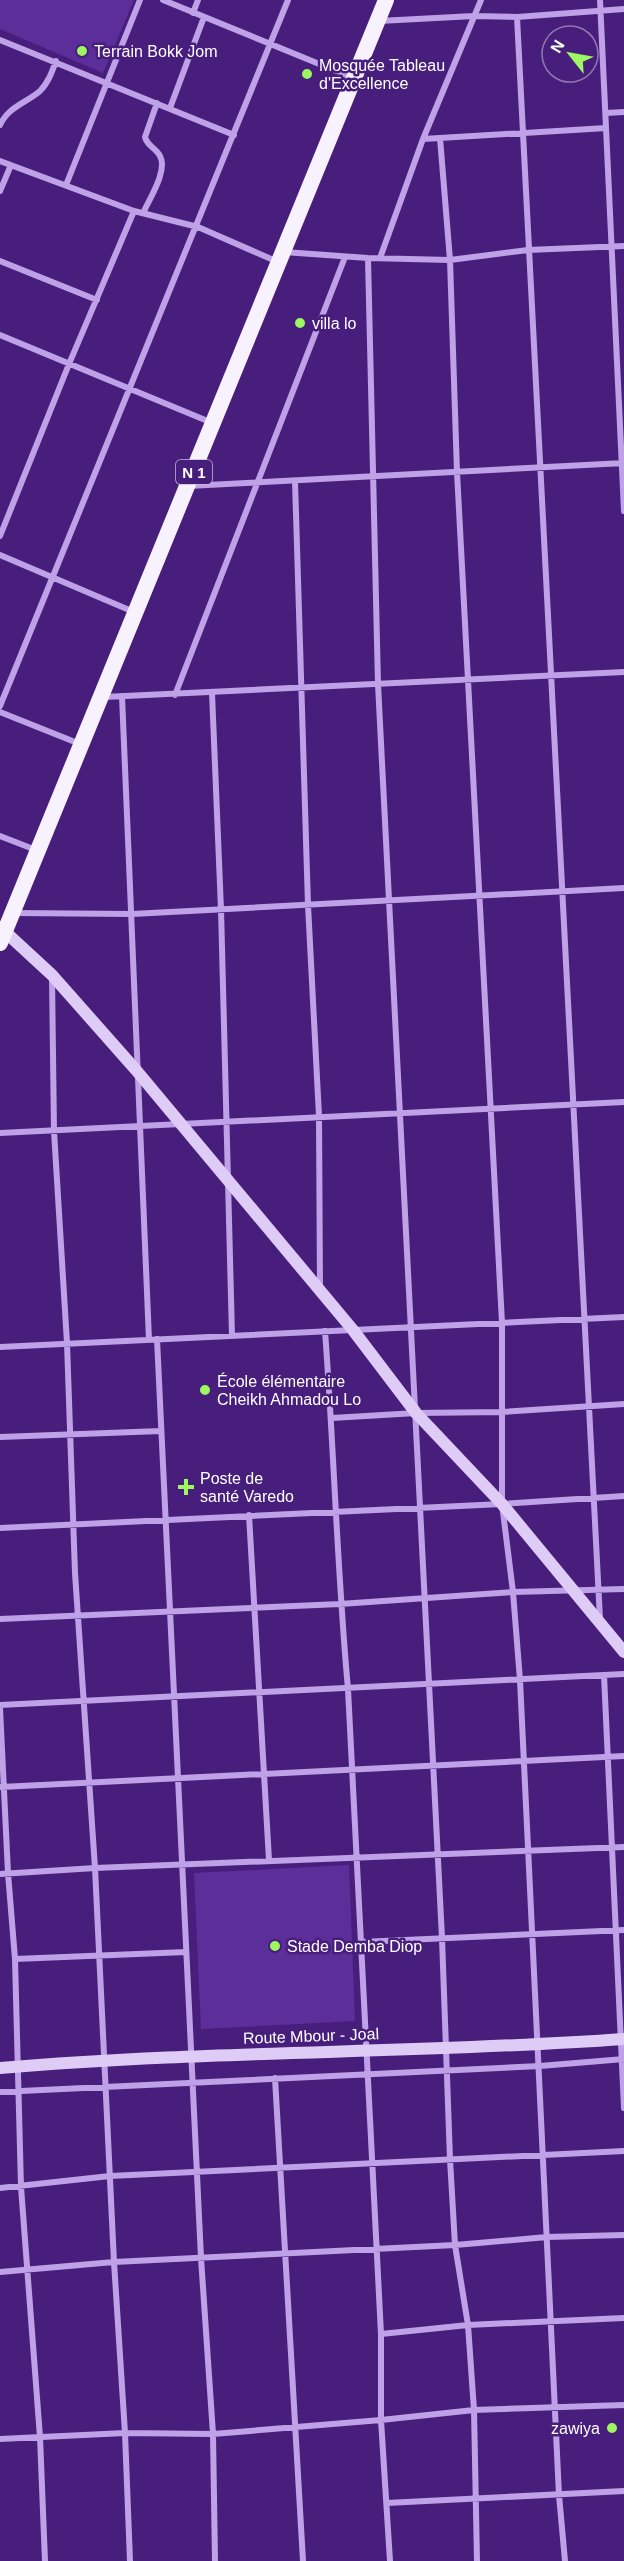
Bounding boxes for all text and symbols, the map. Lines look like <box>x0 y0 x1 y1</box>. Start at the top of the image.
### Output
north arrow <box>540 24 600 84</box>
text: N <box>547 37 568 56</box>
place label: Terrain Bokk Jom <box>94 43 218 60</box>
marker: Terrain Bokk Jom <box>75 44 89 58</box>
place label: Mosquée Tableau d'Excellence <box>319 57 445 92</box>
marker: Mosquée Tableau d'Excellence <box>300 67 314 81</box>
place label: villa lo <box>312 315 357 332</box>
marker: villa lo <box>293 316 307 330</box>
road number: N 1 <box>176 460 212 484</box>
place label: École élémentaire Cheikh Ahmadou Lo <box>217 1372 361 1408</box>
marker: École élémentaire Cheikh Ahmadou Lo <box>198 1383 212 1397</box>
place label: Poste de santé Varedo <box>200 1470 294 1505</box>
marker: Poste de santé Varedo <box>177 1478 195 1496</box>
place label: Stade Demba Diop <box>287 1938 422 1955</box>
marker: Stade Demba Diop <box>268 1939 282 1953</box>
street label: Route Mbour - Joal <box>243 2025 379 2047</box>
place label: zawiya <box>551 2420 600 2437</box>
marker: zawiya <box>605 2421 619 2435</box>

